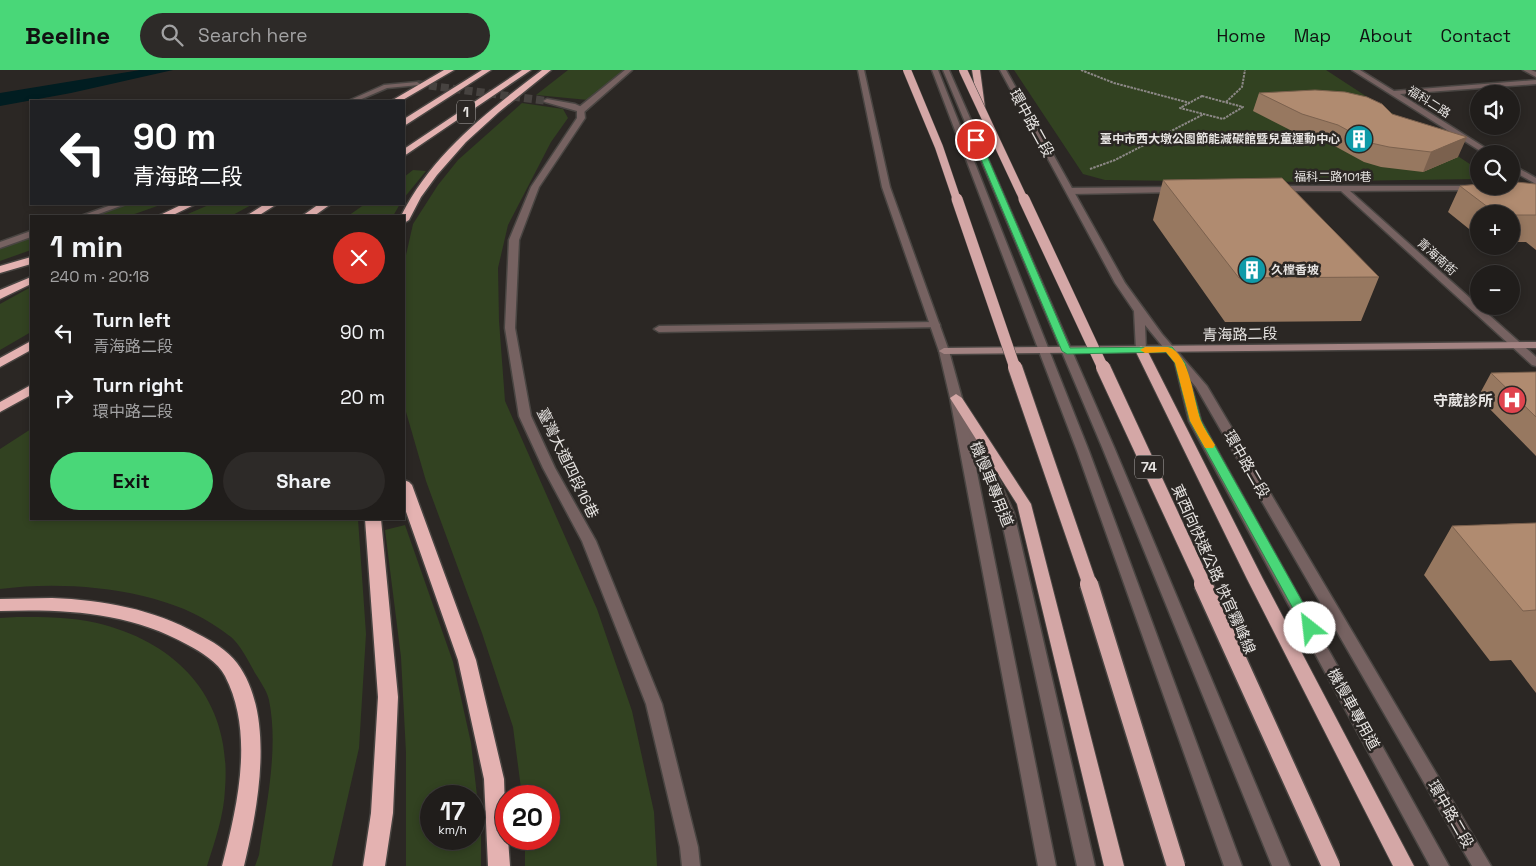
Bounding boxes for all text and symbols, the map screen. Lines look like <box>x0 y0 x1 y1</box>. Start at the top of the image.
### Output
search box <box>140 13 490 58</box>
text: Beeline <box>25 20 110 51</box>
icon: search <box>158 21 186 49</box>
text: Search here <box>198 23 308 48</box>
text: Home <box>1217 24 1266 47</box>
text: Map <box>1294 24 1331 47</box>
text: About <box>1359 24 1413 47</box>
text: Contact <box>1441 24 1511 47</box>
street label: 福科二路 <box>1404 82 1454 122</box>
map controls <box>1470 85 1520 315</box>
button: sound <box>1470 85 1520 135</box>
street label: 環中路二段 <box>1006 86 1058 160</box>
road number: 1 <box>457 101 475 124</box>
text: 90 m <box>133 115 216 159</box>
pin <box>955 119 997 161</box>
icon: left <box>50 120 115 185</box>
building icon: 臺中市西大墩公園節能減碳館暨兒童運動中心 <box>1344 124 1374 154</box>
icon: arrive <box>962 126 990 154</box>
place label: 臺中市西大墩公園節能減碳館暨兒童運動中心 <box>1100 131 1340 147</box>
button: search <box>1470 145 1520 195</box>
text: 青海路二段 <box>133 162 243 190</box>
street label: 福科二路101巷 <box>1294 169 1372 185</box>
button: + <box>1470 205 1520 255</box>
text: 1 min <box>50 227 123 266</box>
button: close <box>333 232 385 284</box>
street label: 青海南街 <box>1414 235 1460 279</box>
building icon: 久樘香坡 <box>1237 255 1267 285</box>
place label: 久樘香坡 <box>1271 262 1319 278</box>
button: − <box>1470 265 1520 315</box>
text: 240 m · 20:18 <box>50 266 149 287</box>
text: Turn left <box>93 308 171 333</box>
icon: left <box>50 319 78 347</box>
text: 90 m <box>340 320 385 345</box>
street label: 青海路二段 <box>1202 324 1278 344</box>
text: 青海路二段 <box>93 336 173 357</box>
text: Turn right <box>93 373 183 398</box>
icon: right <box>50 384 78 412</box>
text: 20 m <box>340 385 385 410</box>
hospital icon: 守葳診所 <box>1497 385 1527 415</box>
place label: 守葳診所 <box>1433 391 1493 410</box>
text: 環中路二段 <box>93 401 173 422</box>
street label: 臺灣大道四段16巷 <box>533 405 603 521</box>
street label: 環中路二段 <box>1220 427 1274 501</box>
street label: 機慢車專用道 <box>966 439 1018 529</box>
button: Exit <box>50 452 213 510</box>
button: Share <box>223 452 385 510</box>
road number: 74 <box>1135 456 1163 478</box>
street label: 東西向快速公路 快官霧峰線 <box>1168 481 1260 657</box>
position arrow <box>1283 601 1335 653</box>
street label: 機慢車專用道 <box>1324 665 1384 753</box>
street label: 環中路二段 <box>1424 777 1478 851</box>
speed limit sign: 20 <box>495 785 560 850</box>
text: 17 <box>440 795 465 827</box>
text: km/h <box>438 822 467 838</box>

